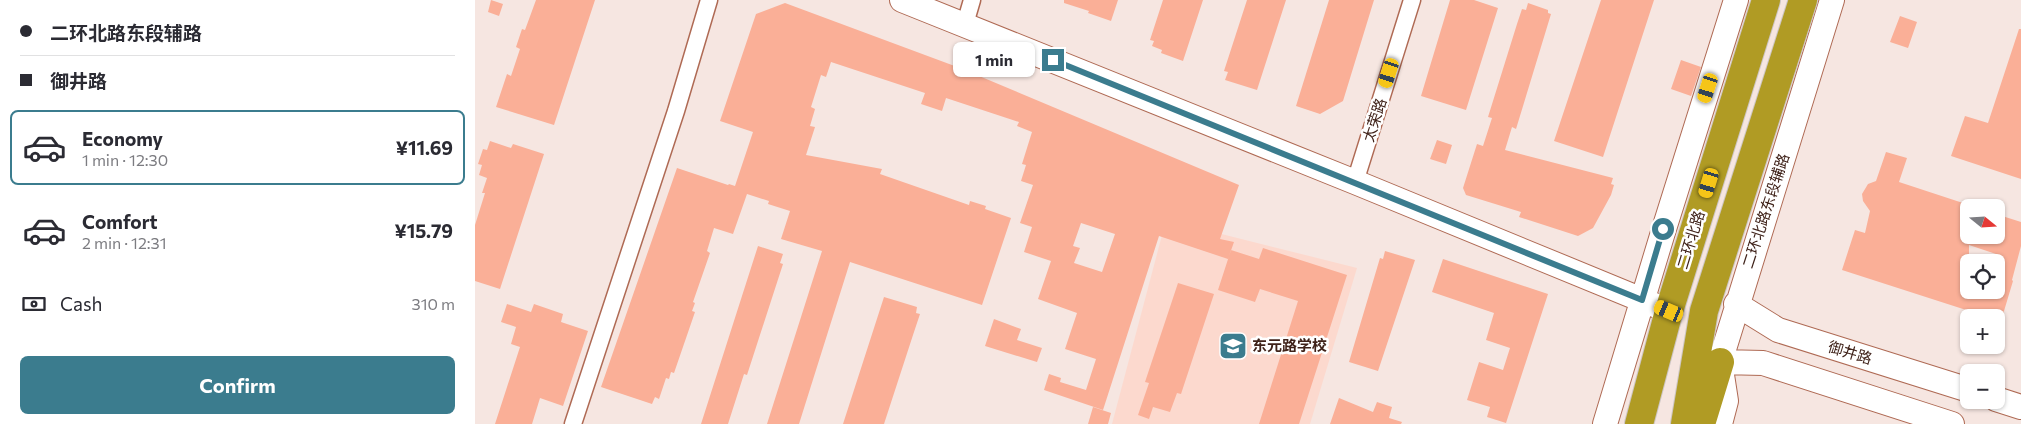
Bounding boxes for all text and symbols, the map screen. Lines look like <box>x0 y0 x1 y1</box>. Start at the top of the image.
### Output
text: 二环北路东段辅路 <box>50 21 202 44</box>
callout: 1 min <box>953 42 1035 78</box>
route end <box>1042 49 1064 71</box>
text: 1 min <box>975 50 1013 69</box>
car <box>1377 56 1400 90</box>
text: 御井路 <box>50 69 107 92</box>
car <box>1696 71 1719 105</box>
street label: 太荣路 <box>1359 96 1390 144</box>
icon: car <box>22 125 67 170</box>
text: Economy <box>82 127 163 150</box>
text: ¥11.69 <box>396 136 453 159</box>
text: 1 min · 12:30 <box>82 150 168 169</box>
street label: 二环北路东段辅路 <box>1738 151 1792 271</box>
car <box>1697 166 1720 200</box>
north arrow <box>1960 199 2005 244</box>
map controls <box>1960 199 2005 409</box>
icon: car <box>22 208 67 253</box>
street label: 二环北路 <box>1673 208 1707 271</box>
text: Comfort <box>82 210 158 233</box>
route start <box>1652 218 1674 240</box>
text: ¥15.79 <box>395 219 453 242</box>
text: 2 min · 12:31 <box>82 233 167 252</box>
button: locate <box>1960 254 2005 299</box>
icon: cash <box>20 290 48 318</box>
text: Cash <box>60 292 102 315</box>
text: 310 m <box>412 294 455 313</box>
car <box>1652 298 1685 324</box>
button: + <box>1960 309 2005 354</box>
school or university icon: 东元路学校 <box>1218 331 1248 361</box>
place label: 东元路学校 <box>1252 336 1327 354</box>
street label: 御井路 <box>1826 337 1874 367</box>
button: Confirm <box>20 356 455 414</box>
button: − <box>1960 364 2005 409</box>

